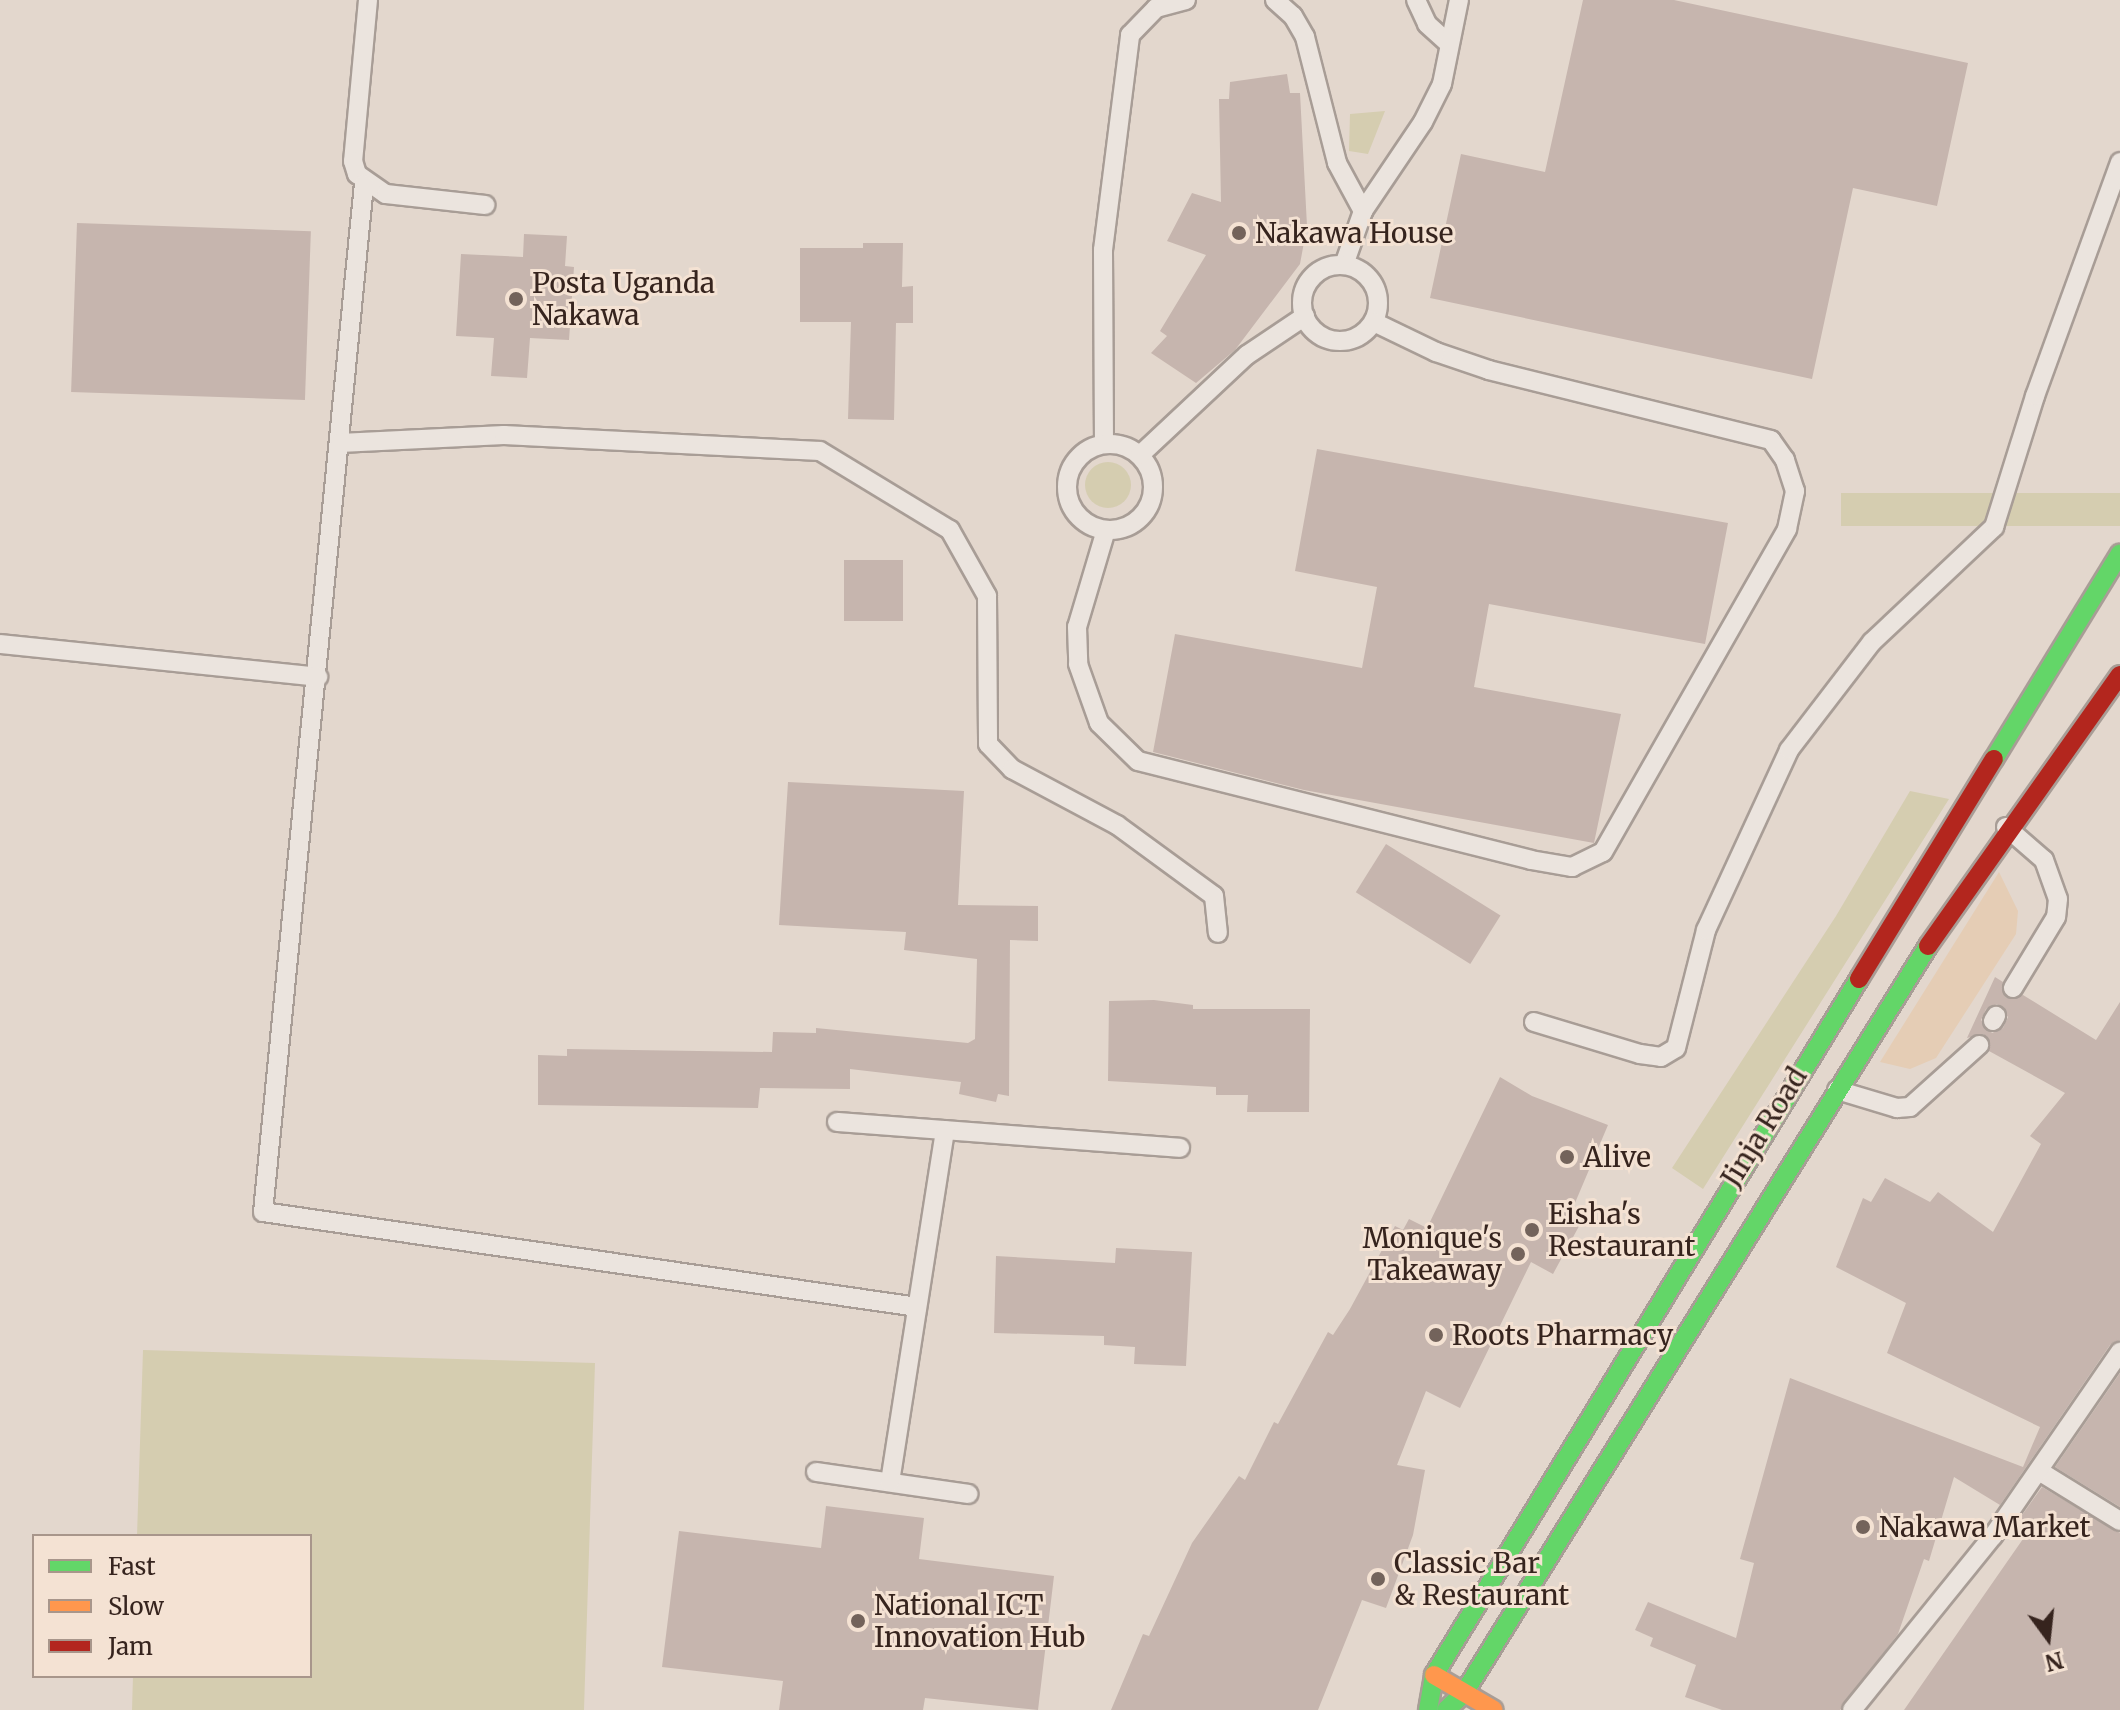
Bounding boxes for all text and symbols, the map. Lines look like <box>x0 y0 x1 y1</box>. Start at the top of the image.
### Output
place label: Nakawa House <box>1255 216 1453 250</box>
marker: Nakawa House <box>1230 224 1248 242</box>
place label: Posta Uganda Nakawa <box>532 266 715 332</box>
marker: Posta Uganda Nakawa <box>507 290 525 308</box>
street label: Jinja Road <box>1714 1061 1814 1193</box>
place label: Alive <box>1583 1140 1651 1174</box>
marker: Alive <box>1558 1148 1576 1166</box>
place label: Eisha's Restaurant <box>1548 1197 1695 1263</box>
place label: Monique's Takeaway <box>1362 1221 1502 1287</box>
marker: Eisha's Restaurant <box>1523 1221 1541 1239</box>
marker: Monique's Takeaway <box>1509 1245 1527 1263</box>
place label: Roots Pharmacy <box>1452 1318 1673 1352</box>
marker: Roots Pharmacy <box>1427 1326 1445 1344</box>
place label: Nakawa Market <box>1879 1510 2090 1544</box>
marker: Nakawa Market <box>1854 1518 1872 1536</box>
legend <box>32 1534 312 1678</box>
place label: Classic Bar & Restaurant <box>1394 1546 1569 1612</box>
text: Fast <box>108 1551 156 1582</box>
marker: Classic Bar & Restaurant <box>1369 1570 1387 1588</box>
place label: National ICT Innovation Hub <box>874 1588 1085 1654</box>
text: Slow <box>108 1591 164 1622</box>
north arrow <box>2008 1598 2088 1678</box>
marker: National ICT Innovation Hub <box>849 1612 867 1630</box>
text: Jam <box>108 1631 153 1662</box>
text: N <box>2042 1645 2066 1677</box>

